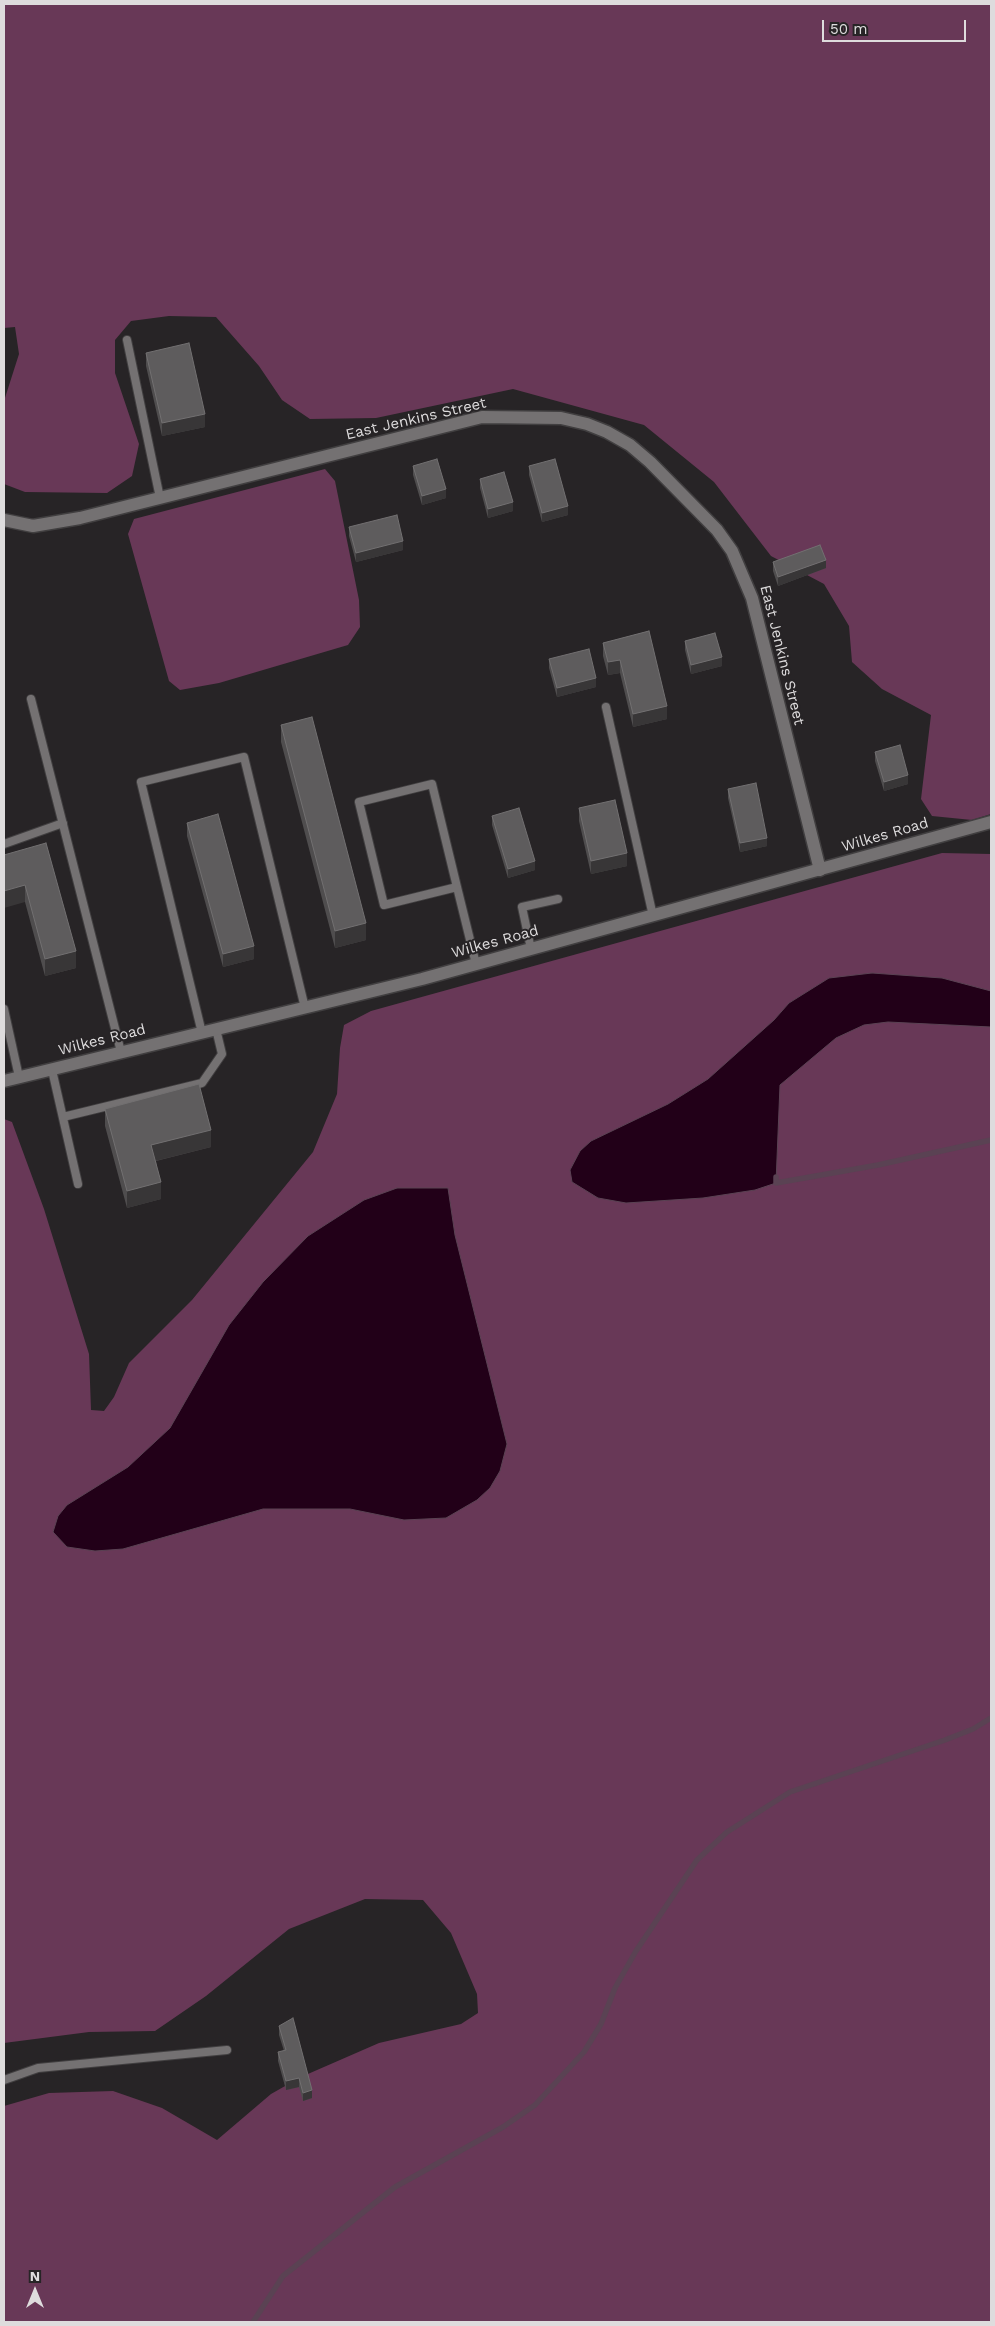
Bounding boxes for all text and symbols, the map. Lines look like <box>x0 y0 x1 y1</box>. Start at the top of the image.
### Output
scale bar <box>825 10 969 42</box>
text: 50 m <box>830 20 867 38</box>
street label: East Jenkins Street <box>344 394 488 444</box>
street label: East Jenkins Street <box>756 583 808 727</box>
street label: Wilkes Road <box>839 814 931 856</box>
street label: Wilkes Road <box>449 922 541 962</box>
street label: Wilkes Road <box>56 1020 148 1060</box>
north arrow <box>10 2266 60 2316</box>
text: N <box>30 2268 40 2284</box>

